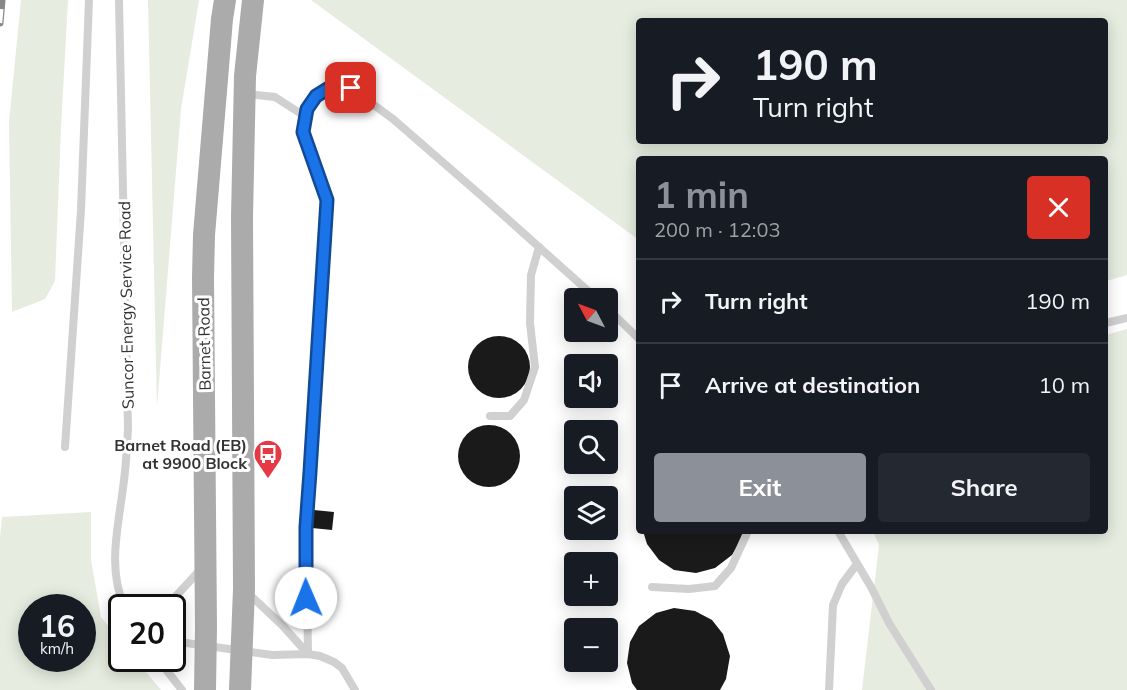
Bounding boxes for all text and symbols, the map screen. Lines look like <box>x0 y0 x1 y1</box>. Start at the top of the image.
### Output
text: 190 m <box>753 38 878 91</box>
icon: right <box>654 42 732 120</box>
pin <box>325 62 376 113</box>
icon: arrive <box>334 71 367 104</box>
text: Turn right <box>753 90 873 124</box>
text: 1 min <box>654 172 749 217</box>
button: close <box>1027 176 1090 239</box>
street label: Suncor Energy Service Road <box>114 201 138 409</box>
text: 200 m · 12:03 <box>654 217 780 242</box>
icon: right <box>654 285 687 318</box>
text: Turn right <box>705 287 808 315</box>
text: 190 m <box>1025 287 1090 315</box>
north arrow <box>564 288 618 342</box>
map controls <box>564 288 618 672</box>
street label: Barnet Road <box>193 297 215 391</box>
button: sound <box>564 354 618 408</box>
icon: arrive <box>654 369 687 402</box>
text: Arrive at destination <box>705 371 920 399</box>
text: 10 m <box>1039 371 1090 399</box>
button: search <box>564 420 618 474</box>
place label: Barnet Road (EB) at 9900 Block <box>114 435 248 473</box>
bus stop icon: Barnet Road (EB) at 9900 Block <box>252 438 284 480</box>
button: Exit <box>654 453 866 522</box>
button: Share <box>878 453 1090 522</box>
button: layers <box>564 486 618 540</box>
button: + <box>564 552 618 606</box>
position arrow <box>274 566 338 630</box>
speed limit sign: 20 <box>108 594 186 672</box>
text: 16 <box>39 607 75 645</box>
button: − <box>564 618 618 672</box>
text: km/h <box>40 639 74 658</box>

